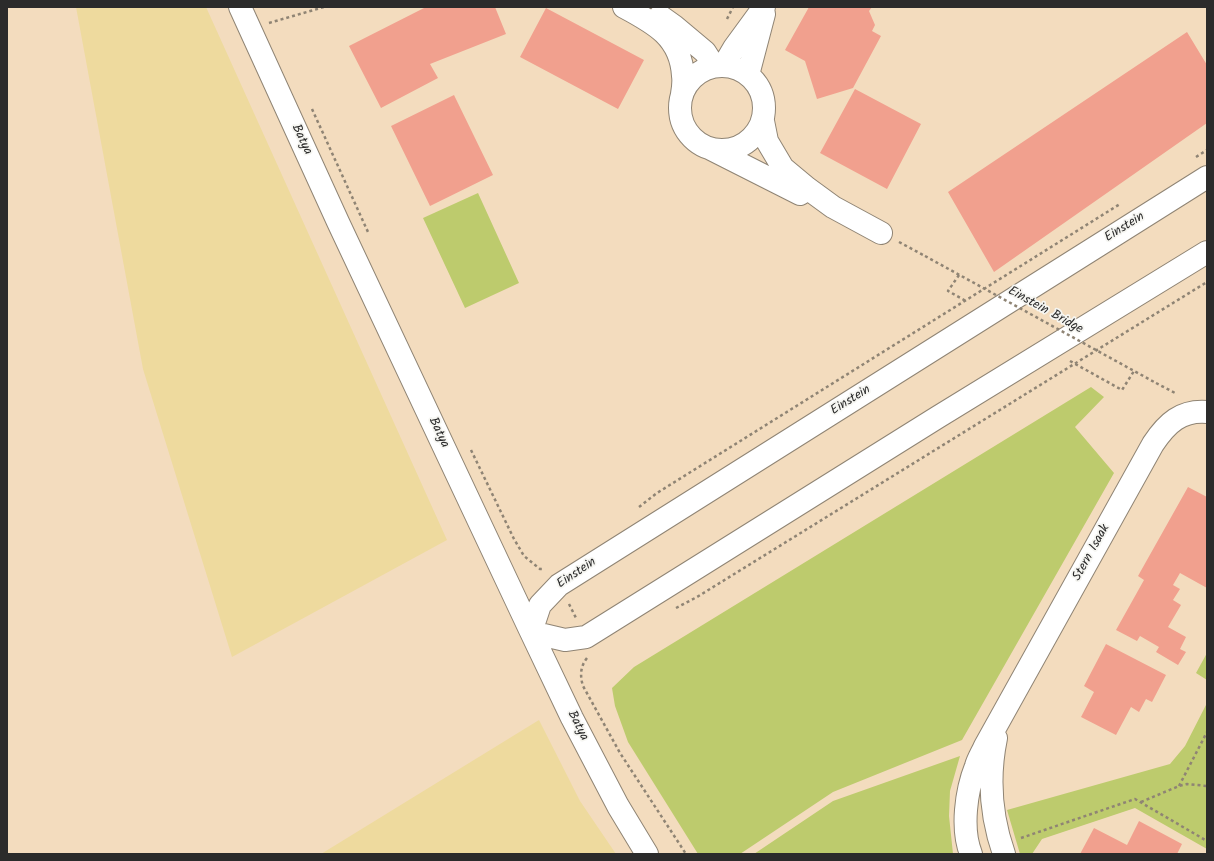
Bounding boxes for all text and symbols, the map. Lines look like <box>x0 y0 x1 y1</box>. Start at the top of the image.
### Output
street label: Batya <box>287 122 315 158</box>
street label: Einstein <box>1102 210 1148 246</box>
street label: Einstein Bridge <box>1005 284 1085 338</box>
street label: Einstein <box>828 383 874 419</box>
street label: Batya <box>424 415 452 451</box>
street label: Stern Isaak <box>1070 522 1114 584</box>
street label: Einstein <box>554 555 600 593</box>
street label: Batya <box>563 708 591 744</box>

